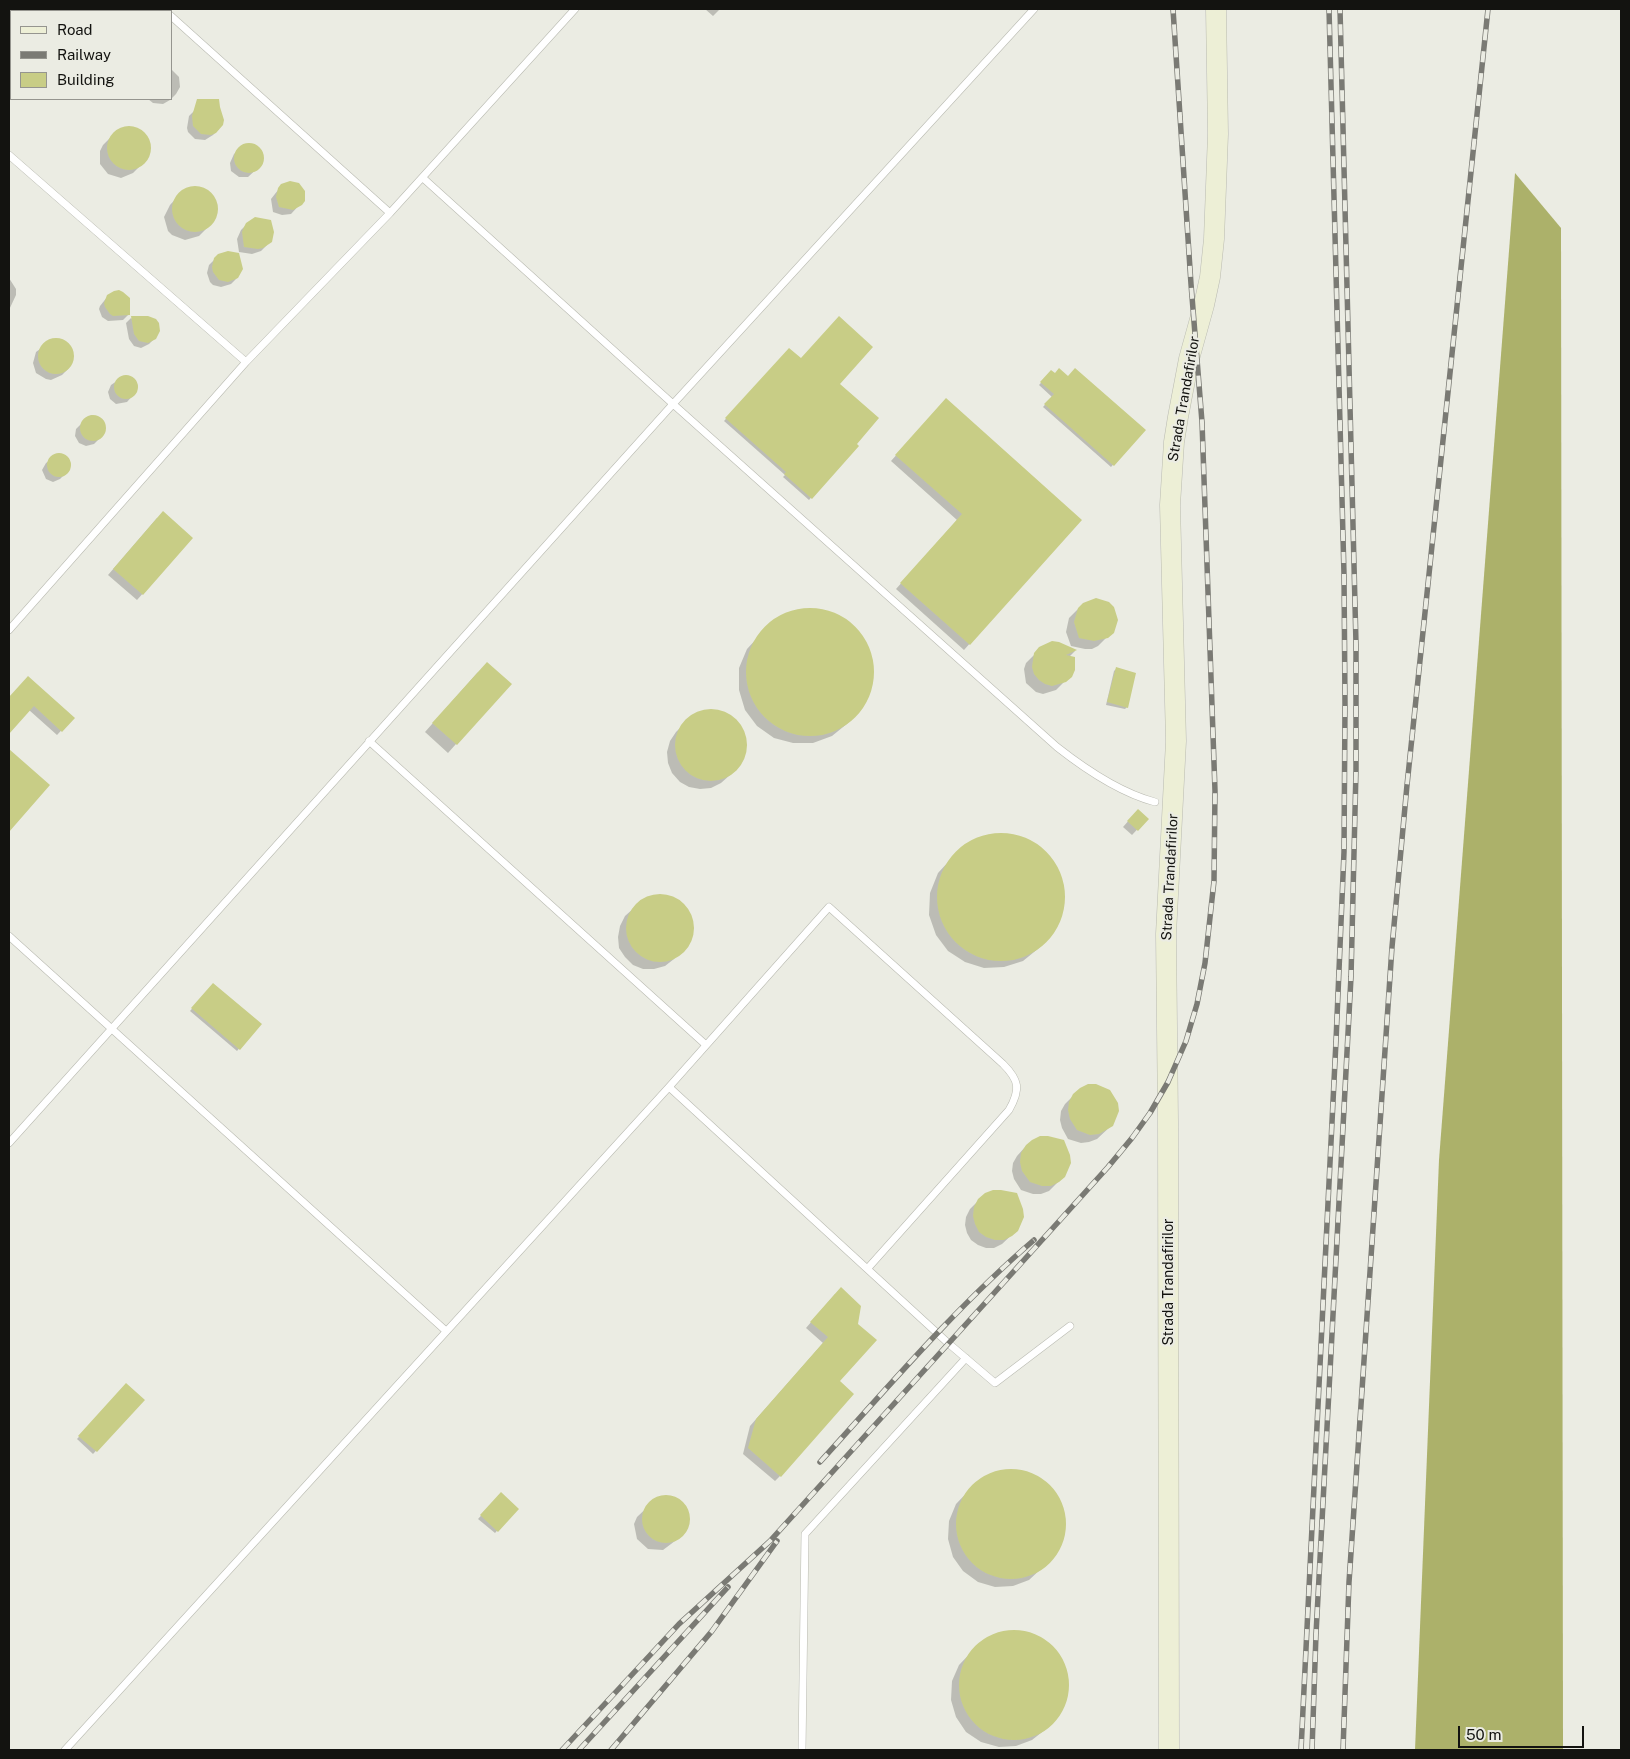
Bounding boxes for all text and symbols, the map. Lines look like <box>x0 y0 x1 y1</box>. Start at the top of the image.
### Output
legend <box>10 10 172 100</box>
text: Road <box>57 21 93 38</box>
text: Railway <box>57 46 111 63</box>
text: Building <box>57 71 115 88</box>
street label: Strada Trandafirilor <box>1165 335 1203 463</box>
street label: Strada Trandafirilor <box>1158 813 1182 941</box>
street label: Strada Trandafirilor <box>1161 1218 1177 1346</box>
scale bar <box>1460 1716 1586 1748</box>
text: 50 m <box>1466 1726 1501 1743</box>

